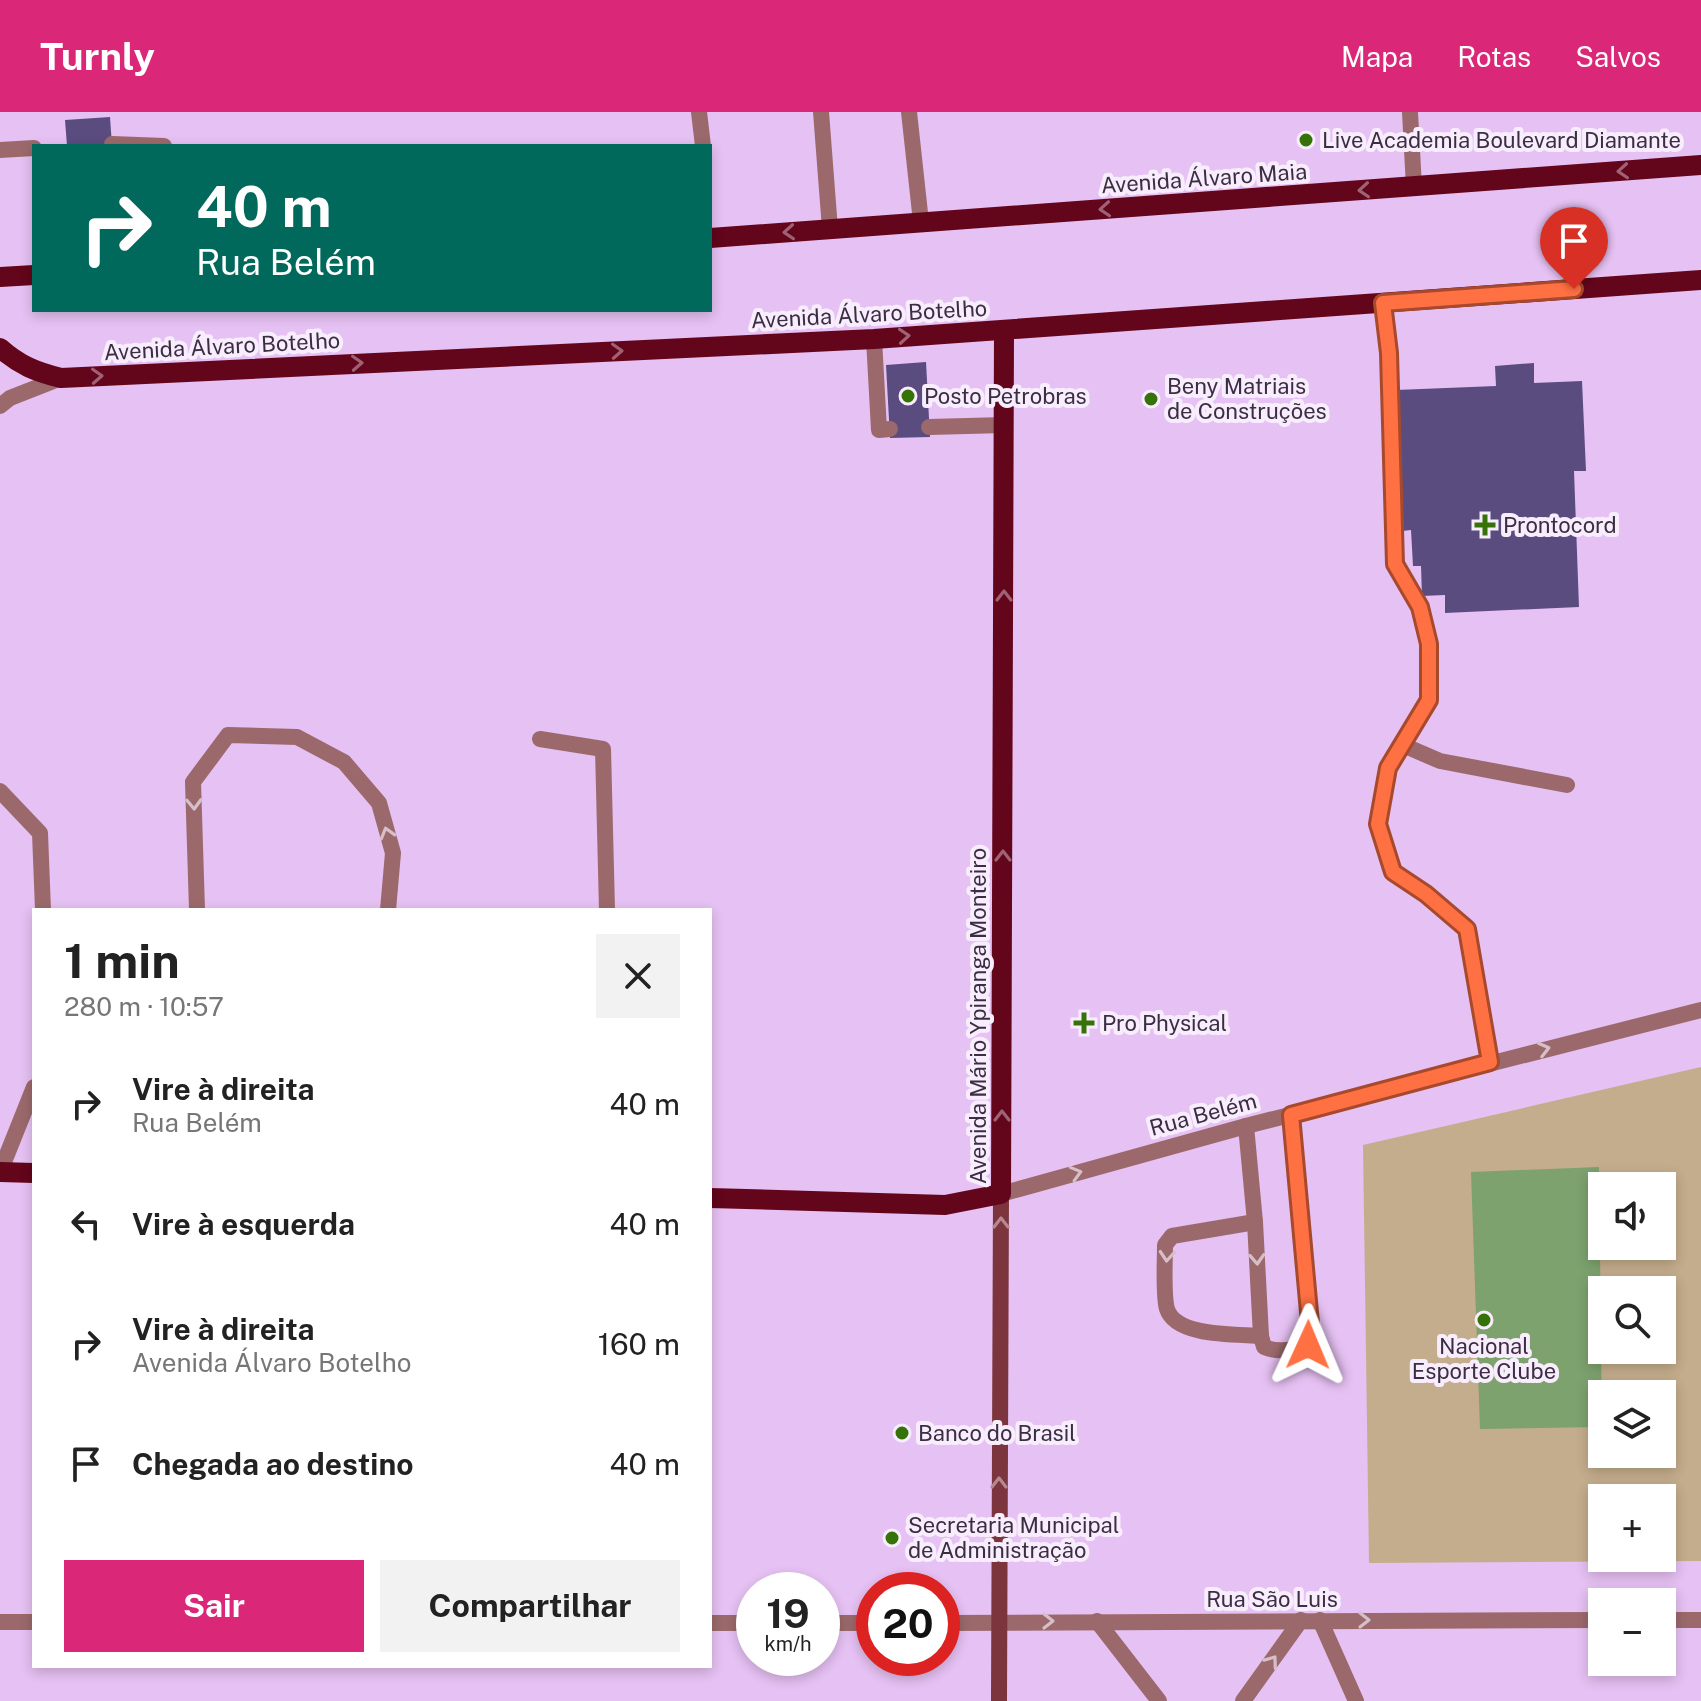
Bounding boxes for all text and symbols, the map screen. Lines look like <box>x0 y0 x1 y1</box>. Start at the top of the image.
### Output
text: Turnly <box>40 34 155 79</box>
text: Mapa <box>1341 40 1413 73</box>
text: Rotas <box>1457 40 1531 73</box>
text: Salvos <box>1575 40 1661 73</box>
place label: Live Academia Boulevard Diamante <box>1322 127 1681 153</box>
marker: Live Academia Boulevard Diamante <box>1297 131 1315 149</box>
street label: Avenida Álvaro Maia <box>1100 158 1308 198</box>
one-way arrow <box>1616 162 1629 179</box>
text: 40 m <box>196 174 332 240</box>
icon: right <box>64 176 168 280</box>
one-way arrow <box>1357 181 1370 198</box>
one-way arrow <box>1098 200 1111 217</box>
pin <box>1540 207 1608 289</box>
icon: arrive <box>1552 219 1596 263</box>
one-way arrow <box>783 223 796 240</box>
text: Rua Belém <box>196 241 376 283</box>
street label: Avenida Álvaro Botelho <box>750 295 988 333</box>
street label: Avenida Álvaro Botelho <box>103 327 341 365</box>
one-way arrow <box>898 328 911 345</box>
one-way arrow <box>611 343 624 360</box>
one-way arrow <box>351 355 364 372</box>
one-way arrow <box>91 368 104 385</box>
place label: Beny Matriais de Construções <box>1167 373 1327 424</box>
place label: Posto Petrobras <box>924 383 1087 409</box>
marker: Posto Petrobras <box>899 387 917 405</box>
marker: Beny Matriais de Construções <box>1142 390 1160 408</box>
place label: Prontocord <box>1503 512 1617 538</box>
marker: Prontocord <box>1474 514 1496 536</box>
one-way arrow <box>995 589 1013 602</box>
one-way arrow <box>185 798 203 811</box>
one-way arrow <box>380 826 396 840</box>
street label: Avenida Mário Ypiranga Monteiro <box>965 848 991 1184</box>
one-way arrow <box>994 849 1012 862</box>
text: 1 min <box>64 932 180 989</box>
button: close <box>596 934 680 1018</box>
text: 280 m · 10:57 <box>64 991 224 1022</box>
place label: Pro Physical <box>1102 1010 1227 1036</box>
marker: Pro Physical <box>1073 1012 1095 1034</box>
one-way arrow <box>1537 1041 1550 1058</box>
text: Vire à direita <box>132 1071 315 1107</box>
icon: right <box>64 1082 108 1126</box>
text: 40 m <box>610 1086 680 1122</box>
street label: Rua Belém <box>1147 1087 1259 1141</box>
text: Rua Belém <box>132 1107 262 1138</box>
one-way arrow <box>993 1109 1011 1122</box>
one-way arrow <box>1069 1166 1083 1183</box>
map controls <box>1588 1172 1676 1676</box>
button: sound <box>1588 1172 1676 1260</box>
icon: left <box>64 1202 108 1246</box>
text: Vire à esquerda <box>132 1206 355 1242</box>
text: 40 m <box>610 1206 680 1242</box>
one-way arrow <box>992 1216 1010 1229</box>
one-way arrow <box>1158 1250 1175 1262</box>
one-way arrow <box>1248 1253 1265 1266</box>
button: search <box>1588 1276 1676 1364</box>
position arrow <box>1266 1303 1350 1387</box>
text: Vire à direita <box>132 1311 315 1347</box>
marker: Nacional Esporte Clube <box>1475 1311 1493 1329</box>
icon: right <box>64 1322 108 1366</box>
text: 160 m <box>598 1326 680 1362</box>
place label: Nacional Esporte Clube <box>1412 1333 1556 1384</box>
text: Avenida Álvaro Botelho <box>132 1347 411 1378</box>
button: layers <box>1588 1380 1676 1468</box>
place label: Banco do Brasil <box>918 1420 1076 1446</box>
marker: Banco do Brasil <box>893 1424 911 1442</box>
icon: arrive <box>64 1442 108 1486</box>
text: Chegada ao destino <box>132 1446 413 1482</box>
text: 40 m <box>610 1446 680 1482</box>
one-way arrow <box>990 1476 1008 1489</box>
button: + <box>1588 1484 1676 1572</box>
place label: Secretaria Municipal de Administração <box>908 1512 1119 1563</box>
marker: Secretaria Municipal de Administração <box>883 1529 901 1547</box>
button: Sair <box>64 1560 364 1652</box>
button: Compartilhar <box>380 1560 680 1652</box>
speed limit sign: 20 <box>856 1572 960 1676</box>
street label: Rua São Luis <box>1206 1586 1338 1612</box>
button: − <box>1588 1588 1676 1676</box>
text: 19 <box>766 1590 810 1637</box>
one-way arrow <box>1358 1611 1371 1629</box>
one-way arrow <box>1042 1612 1055 1630</box>
text: km/h <box>764 1632 812 1656</box>
one-way arrow <box>1262 1655 1277 1669</box>

